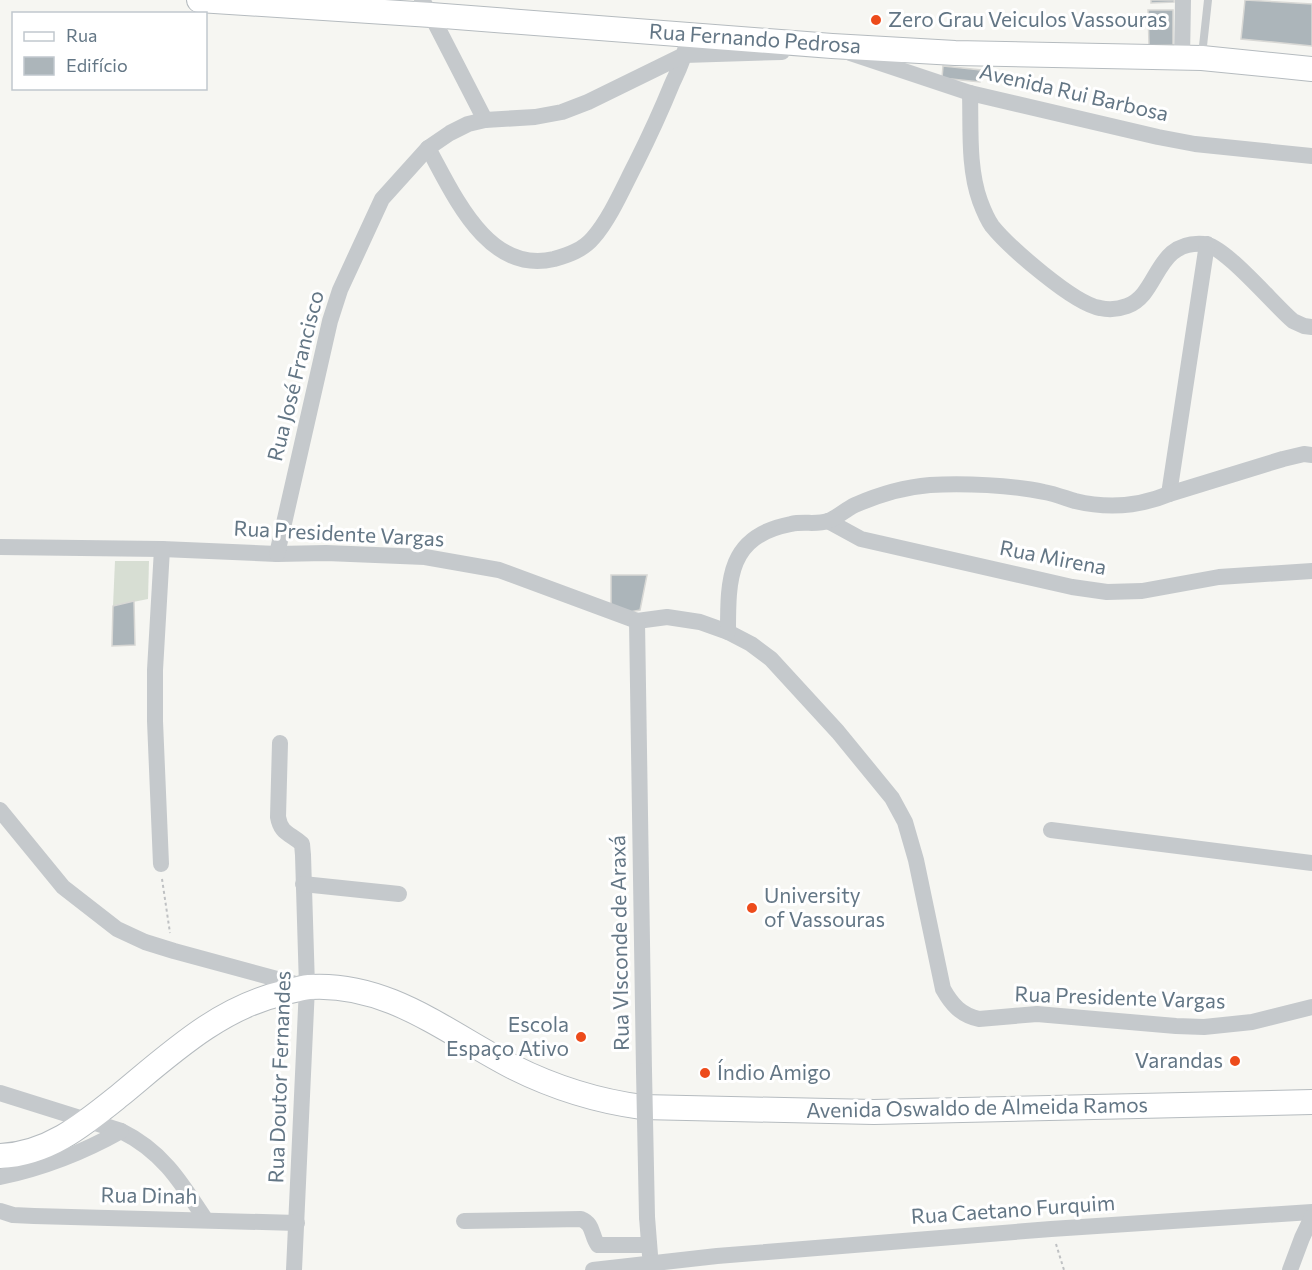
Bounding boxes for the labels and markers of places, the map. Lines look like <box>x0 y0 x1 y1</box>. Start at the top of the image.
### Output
place label: Zero Grau Veiculos Vassouras <box>888 6 1167 31</box>
marker: Zero Grau Veiculos Vassouras <box>869 13 883 27</box>
place label: University of Vassouras <box>764 882 885 931</box>
marker: University of Vassouras <box>745 901 759 915</box>
place label: Escola Espaço Ativo <box>446 1011 569 1060</box>
marker: Escola Espaço Ativo <box>574 1030 588 1044</box>
place label: Varandas <box>1135 1047 1223 1072</box>
marker: Varandas <box>1228 1054 1242 1068</box>
place label: Índio Amigo <box>717 1059 831 1084</box>
marker: Índio Amigo <box>698 1066 712 1080</box>

